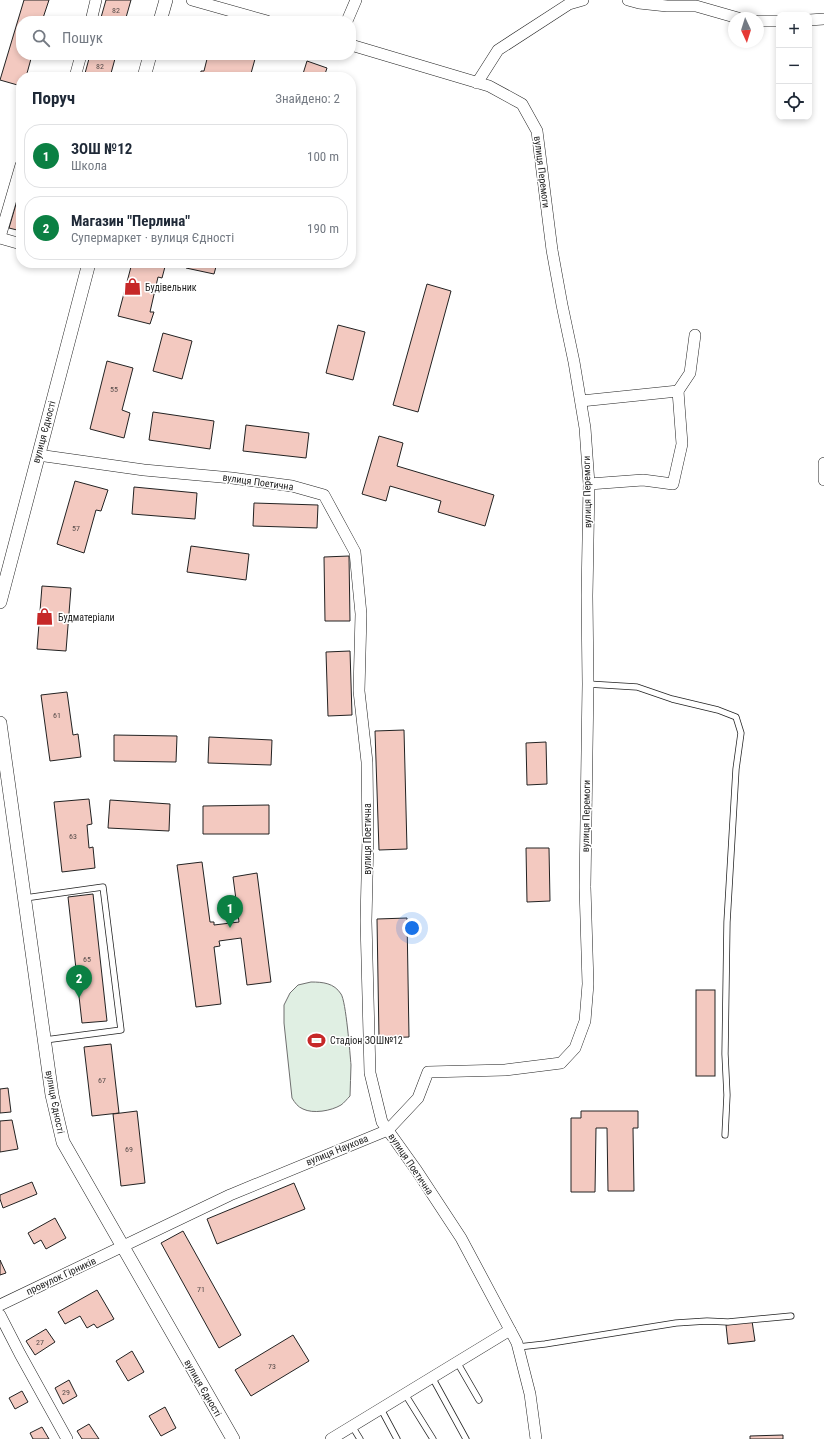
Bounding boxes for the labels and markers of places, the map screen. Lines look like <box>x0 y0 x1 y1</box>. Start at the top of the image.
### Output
shop icon: Будівельник <box>122 277 142 297</box>
place label: Будівельник <box>145 282 197 293</box>
shop icon: Будматеріали <box>35 607 55 627</box>
place label: Будматеріали <box>58 612 115 623</box>
pin: 1 <box>217 895 243 928</box>
pin: 2 <box>66 965 92 998</box>
sports icon: Стадіон ЗОШ№12 <box>307 1030 327 1050</box>
place label: Стадіон ЗОШ№12 <box>330 1035 403 1046</box>

